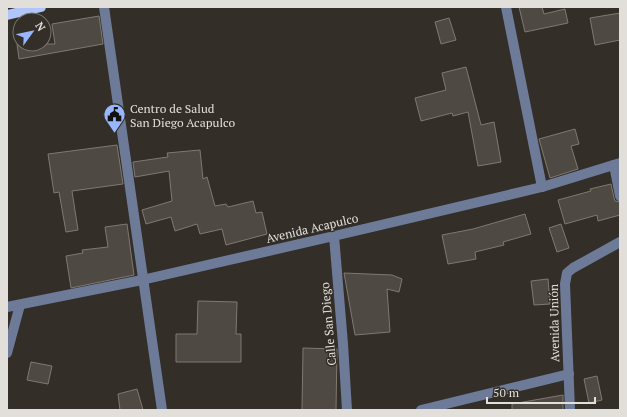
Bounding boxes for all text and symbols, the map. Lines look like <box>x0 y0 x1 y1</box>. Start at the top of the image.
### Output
north arrow <box>12 12 52 52</box>
text: N <box>32 19 49 34</box>
place label: Centro de Salud San Diego Acapulco <box>130 101 235 130</box>
public building icon: Centro de Salud San Diego Acapulco <box>101 102 127 135</box>
street label: Avenida Acapulco <box>264 210 360 246</box>
street label: Calle San Diego <box>317 281 339 366</box>
street label: Avenida Unión <box>546 284 562 362</box>
scale bar <box>487 379 595 405</box>
text: 50 m <box>493 385 520 400</box>

